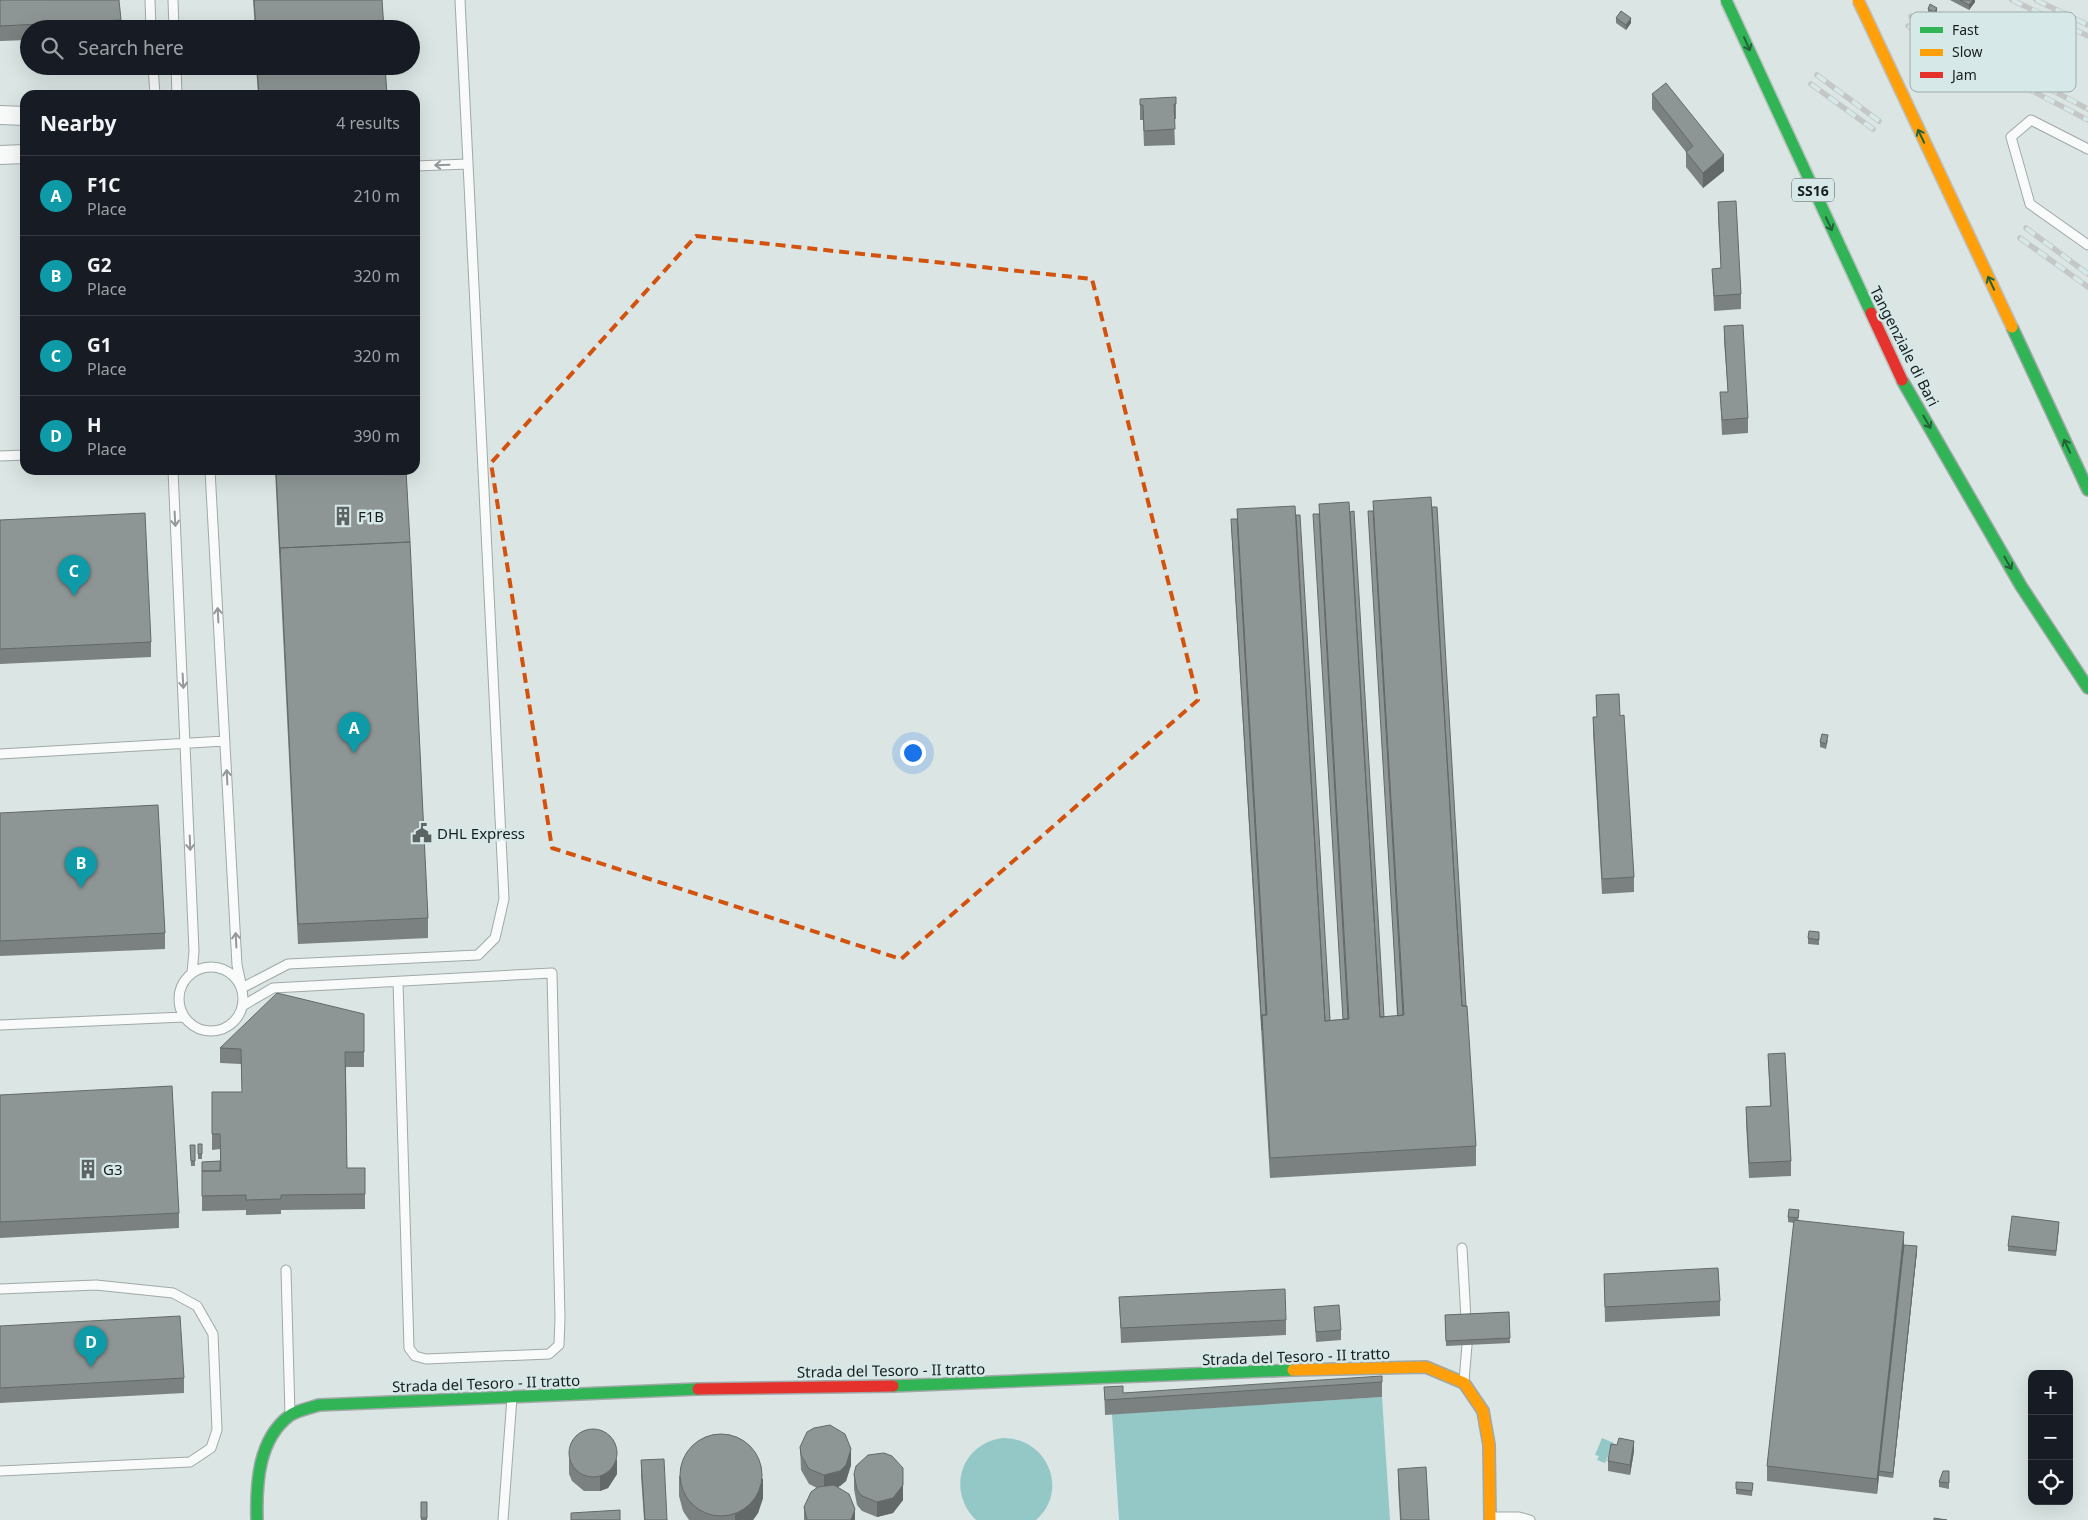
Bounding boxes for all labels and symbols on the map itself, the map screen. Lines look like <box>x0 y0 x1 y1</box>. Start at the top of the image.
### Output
legend <box>1910 12 2076 92</box>
text: Fast <box>1952 20 1979 39</box>
one-way arrow <box>1742 36 1752 51</box>
text: Slow <box>1952 42 1983 61</box>
text: Jam <box>1950 65 1977 84</box>
one-way arrow <box>1916 129 1926 144</box>
one-way arrow <box>434 160 450 170</box>
road number: SS16 <box>1792 178 1834 202</box>
one-way arrow <box>1825 216 1834 231</box>
one-way arrow <box>1986 276 1995 291</box>
street label: Tangenziale di Bari <box>1866 282 1944 410</box>
one-way arrow <box>1922 414 1932 428</box>
one-way arrow <box>2062 439 2072 454</box>
building icon: F1B <box>332 505 354 527</box>
place label: F1B <box>358 506 384 526</box>
one-way arrow <box>171 510 180 526</box>
pin: C <box>58 555 90 596</box>
one-way arrow <box>2003 555 2013 569</box>
one-way arrow <box>214 607 223 623</box>
one-way arrow <box>178 673 187 689</box>
pin: A <box>338 712 370 753</box>
your location <box>900 740 926 766</box>
one-way arrow <box>223 770 232 786</box>
public building icon: DHL Express <box>411 822 433 844</box>
place label: DHL Express <box>437 823 525 843</box>
one-way arrow <box>185 835 195 851</box>
pin: B <box>65 847 97 888</box>
one-way arrow <box>232 932 241 948</box>
building icon: G3 <box>77 1158 99 1180</box>
place label: G3 <box>103 1159 123 1179</box>
pin: D <box>75 1326 107 1367</box>
street label: Strada del Tesoro - II tratto <box>1202 1343 1390 1369</box>
street label: Strada del Tesoro - II tratto <box>797 1358 985 1382</box>
street label: Strada del Tesoro - II tratto <box>392 1370 580 1396</box>

